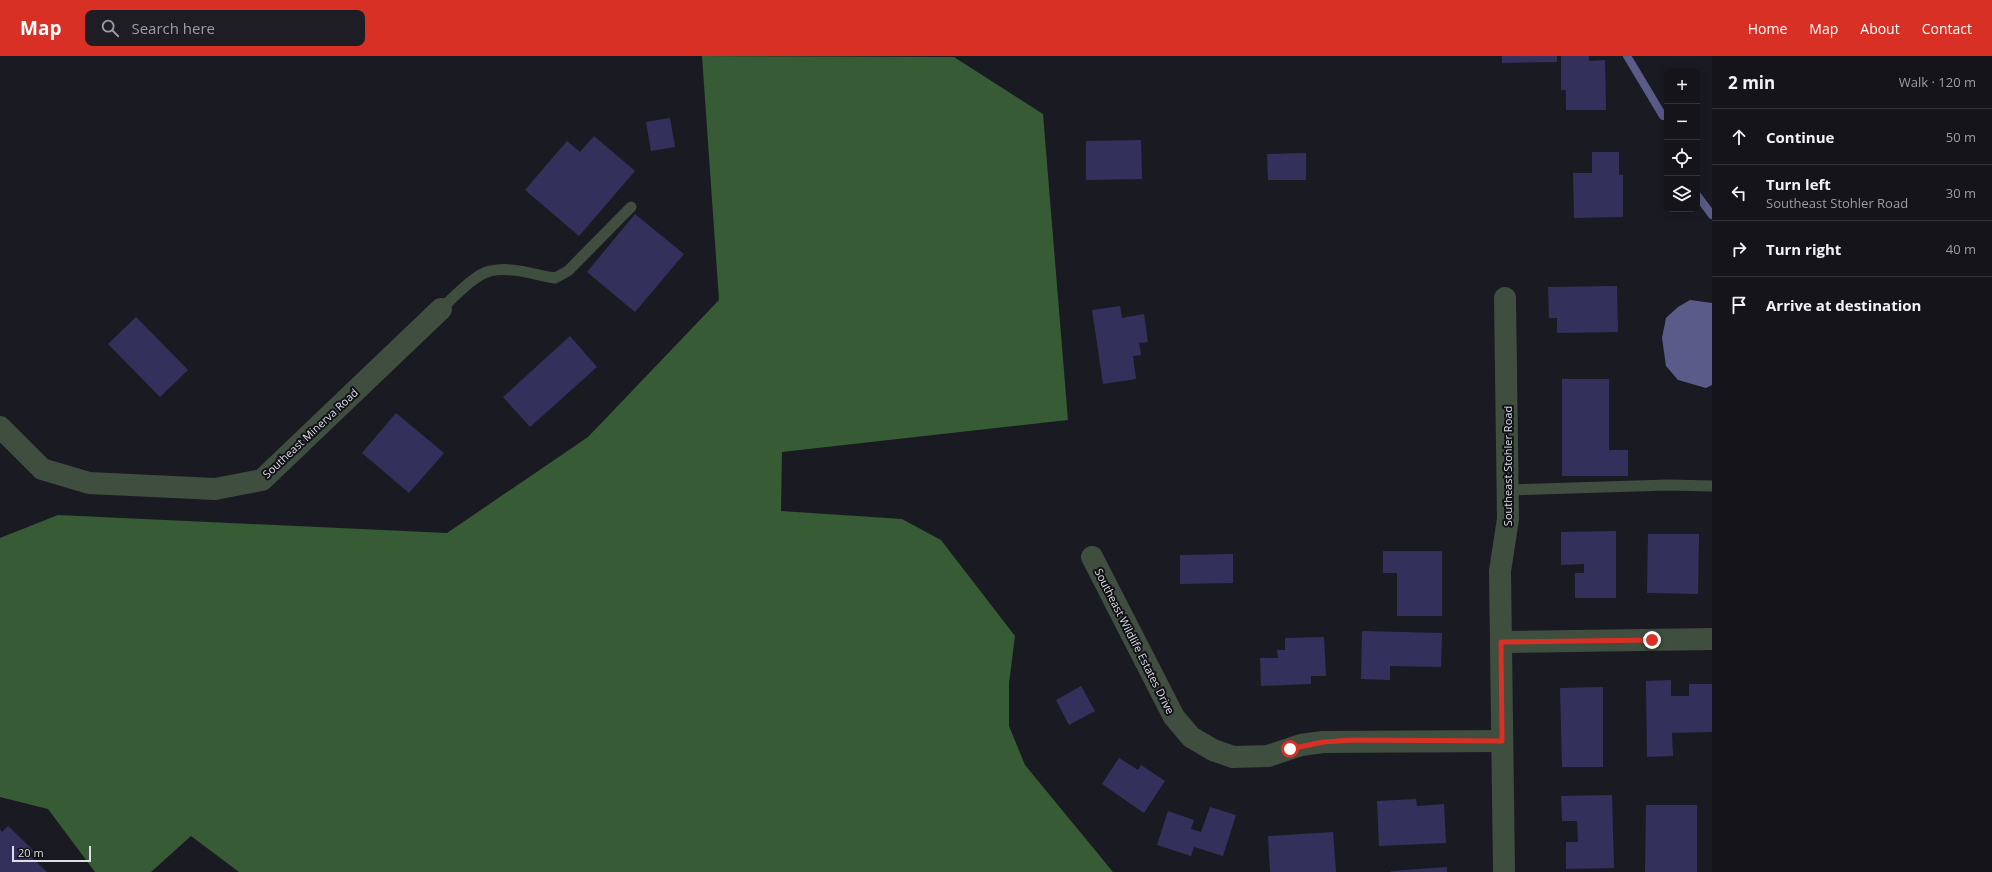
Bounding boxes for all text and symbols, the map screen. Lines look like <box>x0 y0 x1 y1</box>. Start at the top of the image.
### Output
search box <box>85 10 365 46</box>
text: Map <box>20 15 61 41</box>
icon: search <box>99 17 121 39</box>
text: Search here <box>131 18 215 38</box>
text: Home <box>1748 19 1787 38</box>
text: Map <box>1809 19 1838 38</box>
text: About <box>1860 19 1900 38</box>
text: Contact <box>1922 19 1972 38</box>
map controls <box>1664 68 1700 212</box>
button: + <box>1664 68 1700 104</box>
text: 2 min <box>1728 71 1775 94</box>
text: Walk · 120 m <box>1899 73 1976 91</box>
button: − <box>1664 104 1700 140</box>
icon: ahead <box>1728 126 1750 148</box>
text: Continue <box>1766 127 1834 147</box>
text: 50 m <box>1946 128 1976 146</box>
button: locate <box>1664 140 1700 176</box>
text: Turn left <box>1766 174 1831 194</box>
button: layers <box>1664 176 1700 212</box>
icon: left <box>1728 182 1750 204</box>
text: 30 m <box>1946 184 1976 202</box>
text: Southeast Stohler Road <box>1766 194 1908 212</box>
icon: right <box>1728 238 1750 260</box>
text: Turn right <box>1766 239 1841 259</box>
text: 40 m <box>1946 240 1976 258</box>
icon: arrive <box>1728 294 1750 316</box>
text: Arrive at destination <box>1766 295 1921 315</box>
street label: Southeast Minerva Road <box>259 385 361 481</box>
street label: Southeast Stohler Road <box>1500 406 1515 526</box>
street label: Southeast Wildlife Estates Drive <box>1092 566 1178 716</box>
route end <box>1643 631 1661 649</box>
route start <box>1281 740 1299 758</box>
scale bar <box>12 844 91 863</box>
text: 20 m <box>18 845 44 860</box>

